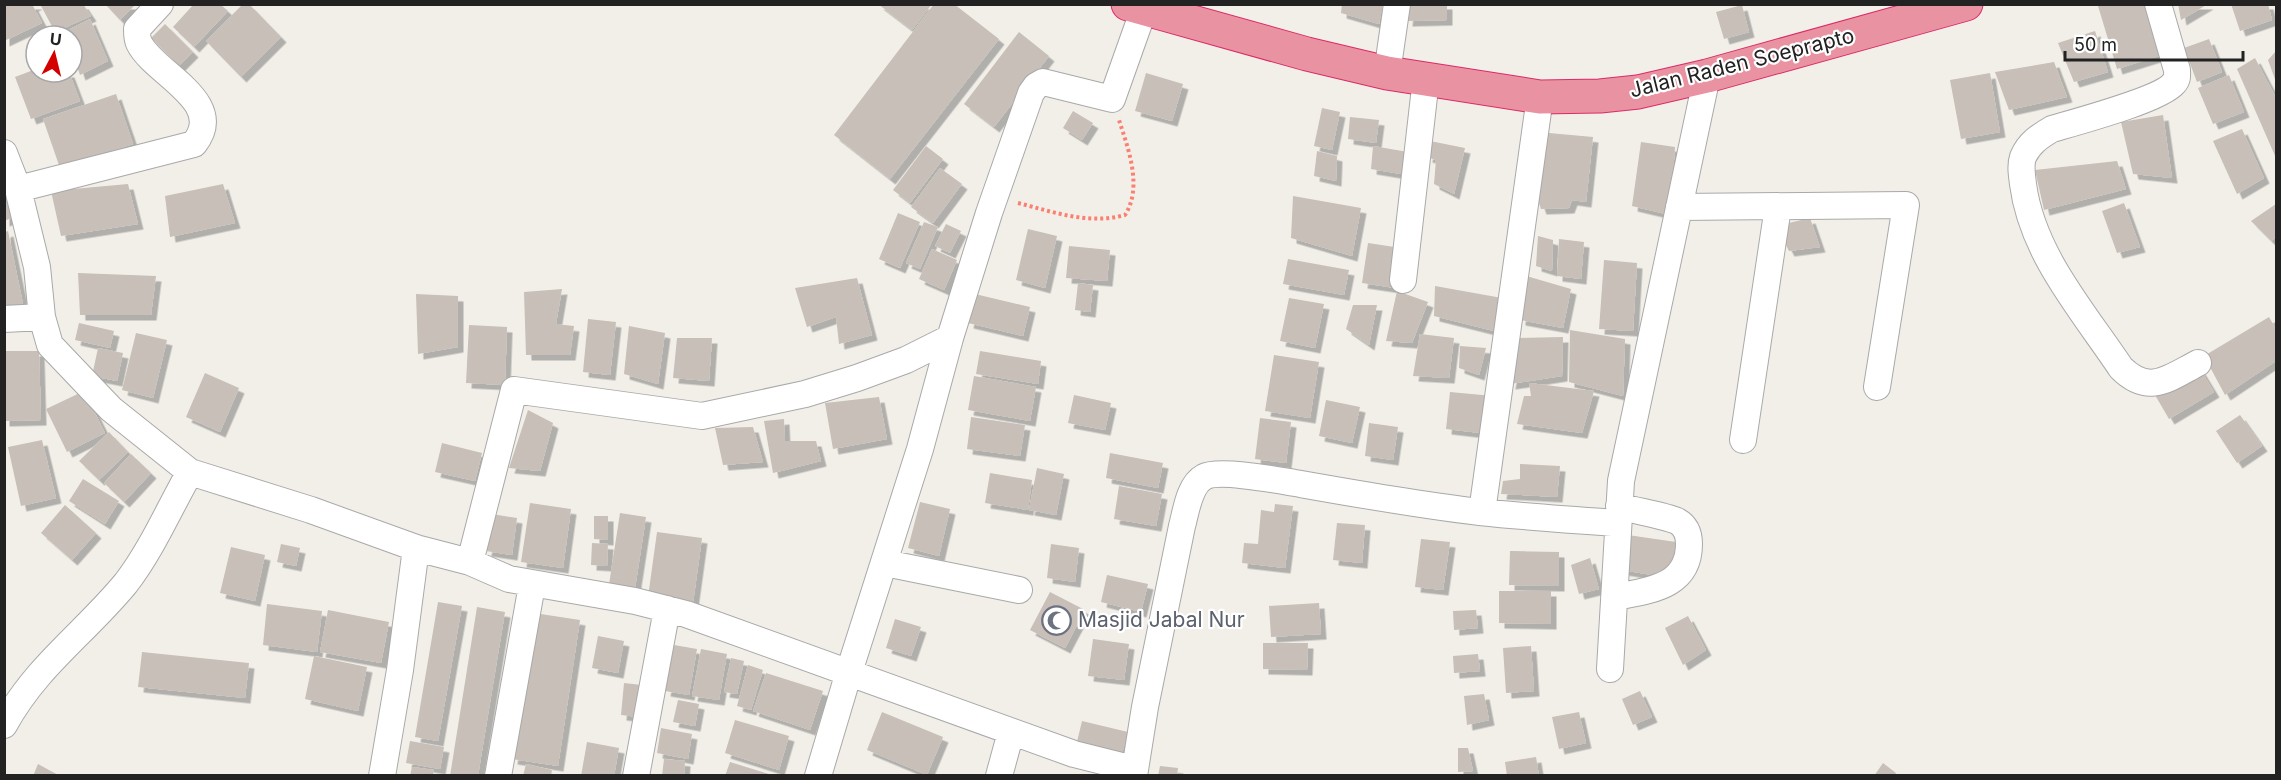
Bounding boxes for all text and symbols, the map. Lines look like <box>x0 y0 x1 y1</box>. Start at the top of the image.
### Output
street label: Jalan Raden Soeprapto <box>1627 22 1857 103</box>
north arrow <box>24 24 84 84</box>
scale bar <box>2065 24 2244 62</box>
text: U <box>49 28 63 50</box>
text: 50 m <box>2074 34 2117 55</box>
mosque icon: Masjid Jabal Nur <box>1041 604 1073 636</box>
place label: Masjid Jabal Nur <box>1078 607 1245 632</box>

